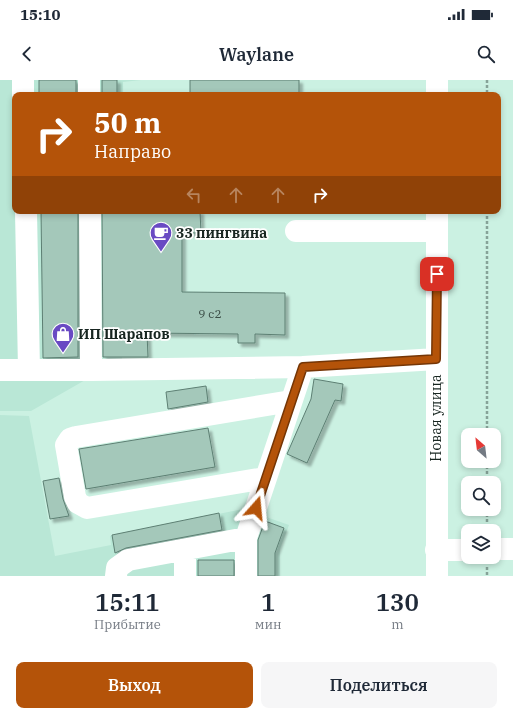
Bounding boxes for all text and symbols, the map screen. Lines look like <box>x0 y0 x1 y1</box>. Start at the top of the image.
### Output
text: 15:10 <box>20 5 61 24</box>
icon: back <box>16 43 38 65</box>
text: Waylane <box>219 43 294 66</box>
icon: search <box>475 43 497 65</box>
text: 50 m <box>94 104 161 141</box>
icon: right <box>28 108 80 160</box>
text: Направо <box>94 140 171 163</box>
icon: left <box>183 184 205 206</box>
icon: ahead <box>225 184 247 206</box>
icon: ahead <box>267 184 289 206</box>
icon: right <box>309 184 331 206</box>
cafe icon: 33 пингвина <box>148 220 174 253</box>
place label: 33 пингвина <box>176 224 267 242</box>
pin <box>420 257 454 291</box>
icon: arrive <box>426 263 448 285</box>
house number: 9 с2 <box>198 306 222 321</box>
shop icon: ИП Шарапов <box>50 321 76 354</box>
place label: ИП Шарапов <box>78 325 170 343</box>
street label: Новая улица <box>427 374 445 462</box>
north arrow <box>461 428 501 468</box>
map controls <box>461 428 501 564</box>
button: search <box>461 476 501 516</box>
position arrow <box>235 487 277 529</box>
button: layers <box>461 524 501 564</box>
text: 15:11 <box>95 586 160 618</box>
text: 1 <box>261 586 275 618</box>
text: 130 <box>376 586 419 618</box>
text: Прибытие <box>94 616 161 633</box>
text: мин <box>255 616 282 633</box>
text: m <box>391 616 404 633</box>
button: Выход <box>16 662 253 708</box>
button: Поделиться <box>261 662 497 708</box>

